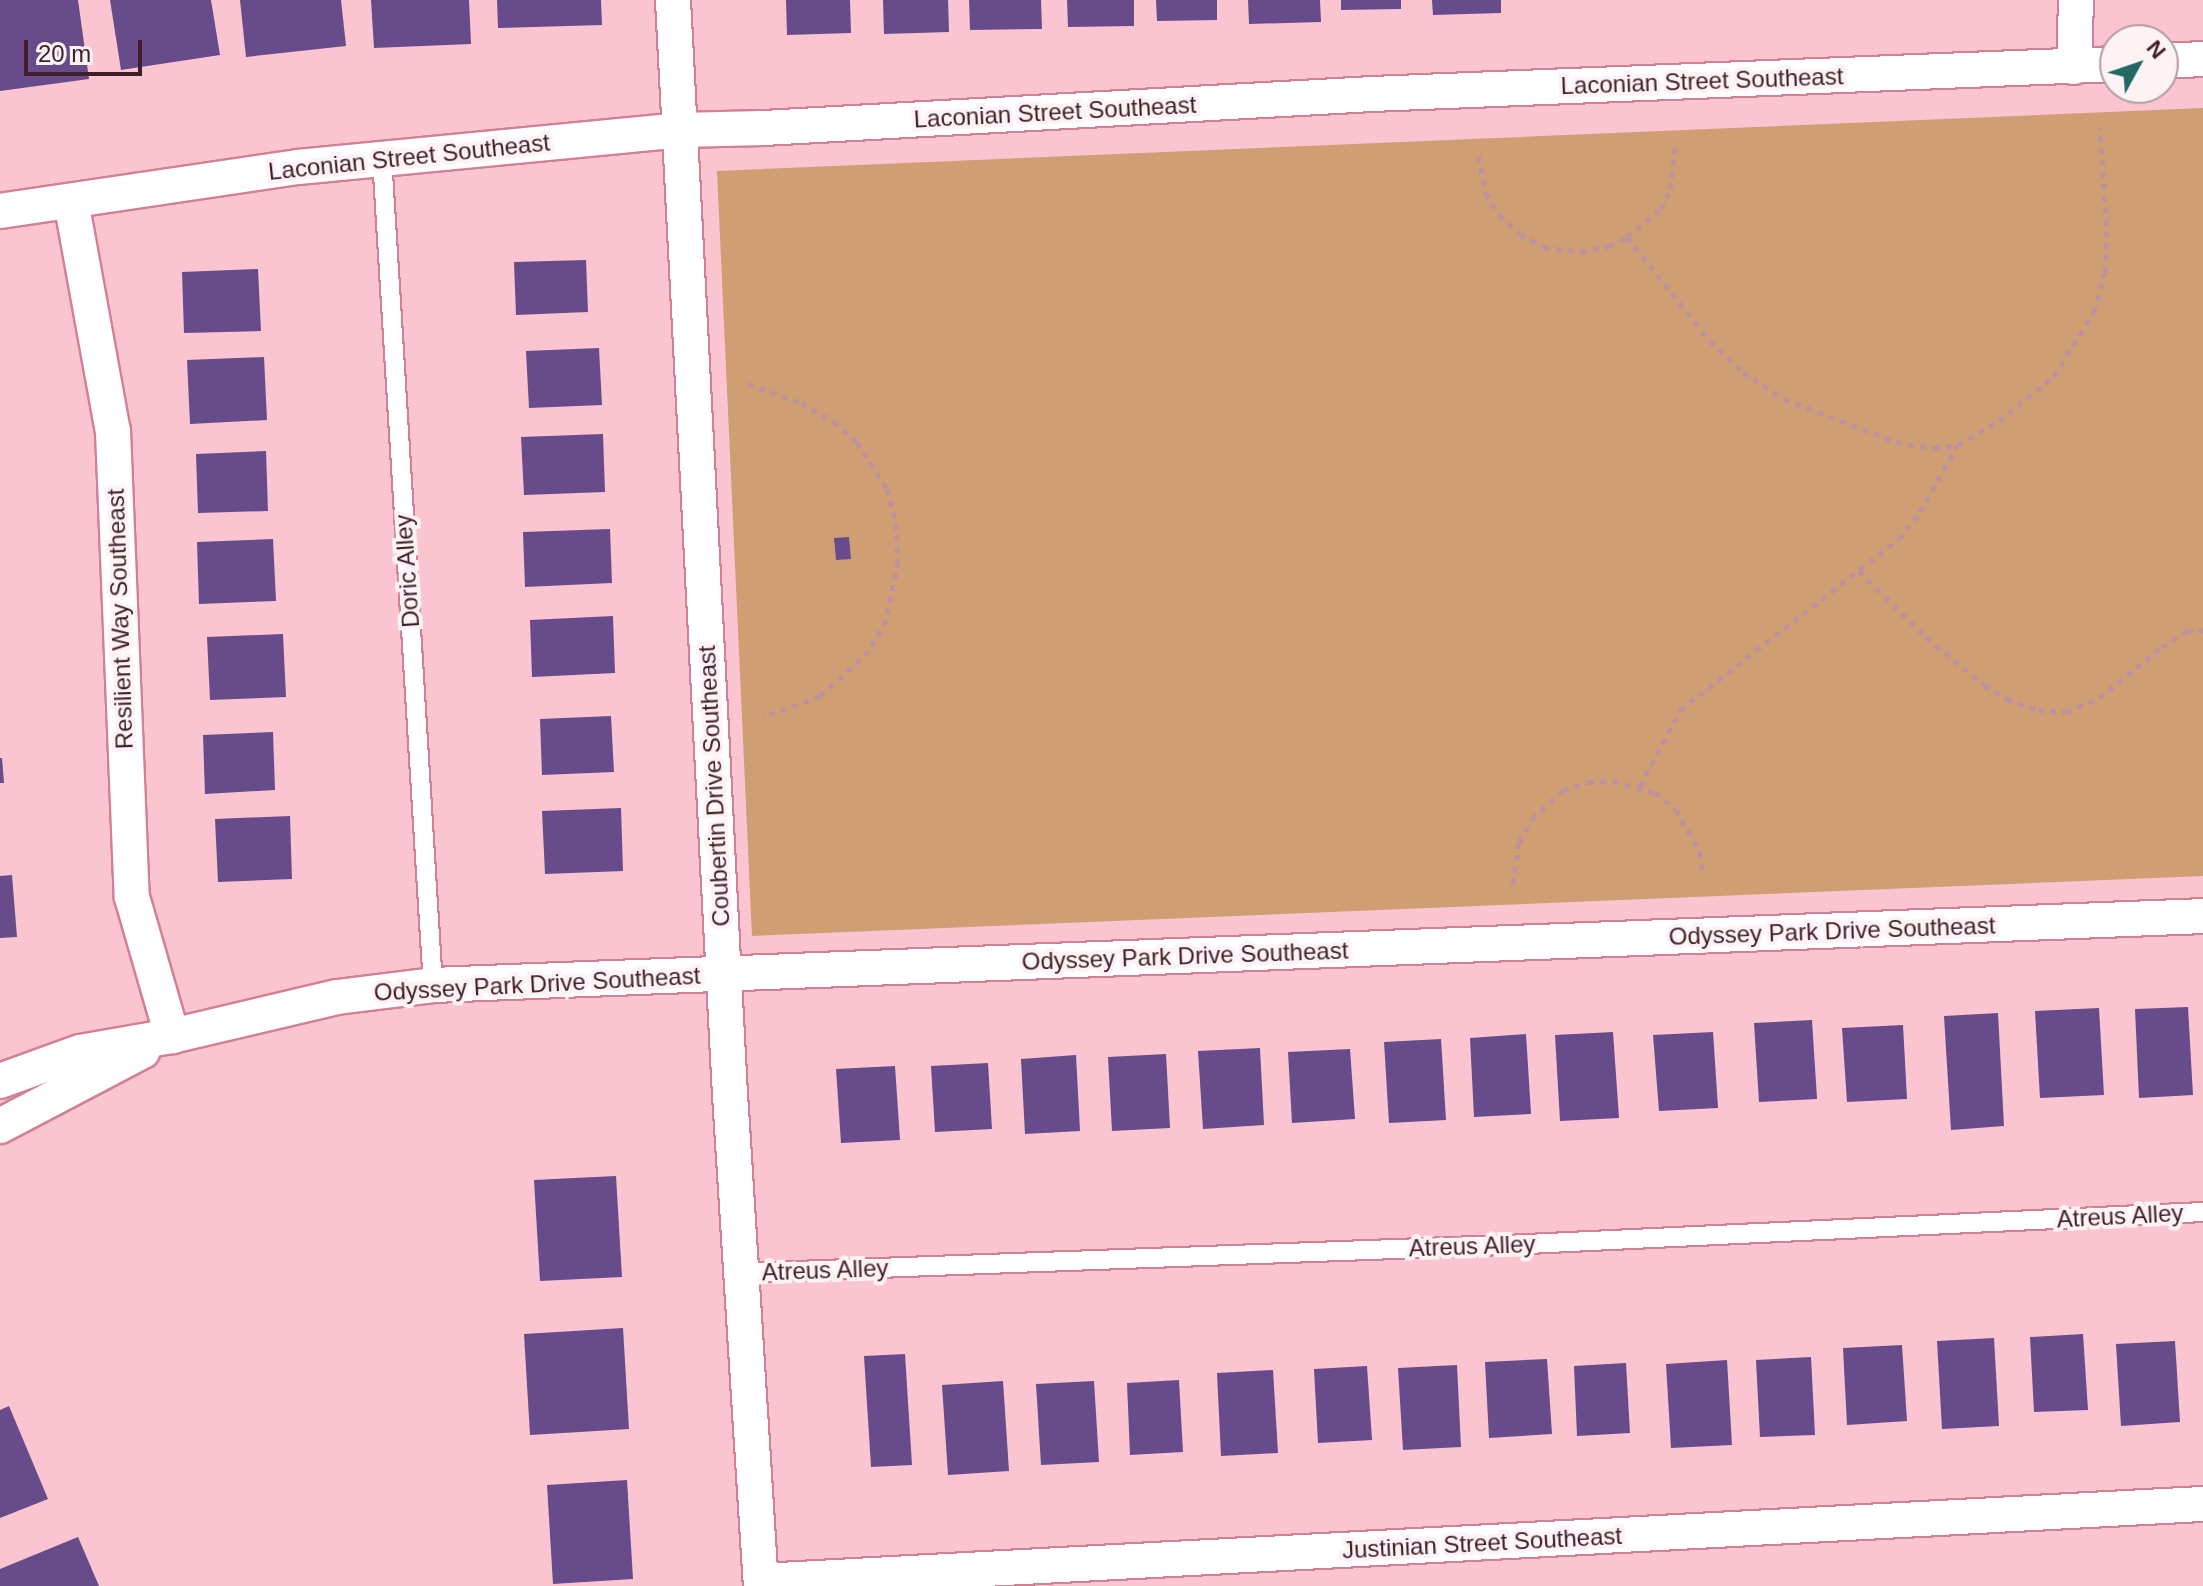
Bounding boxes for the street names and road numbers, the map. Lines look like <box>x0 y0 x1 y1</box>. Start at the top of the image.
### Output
street label: Laconian Street Southeast <box>1560 62 1844 100</box>
street label: Laconian Street Southeast <box>913 90 1197 134</box>
street label: Laconian Street Southeast <box>267 128 551 186</box>
street label: Resilient Way Southeast <box>101 488 139 750</box>
street label: Doric Alley <box>389 513 425 629</box>
street label: Coubertin Drive Southeast <box>692 645 736 927</box>
street label: Odyssey Park Drive Southeast <box>1668 911 1996 951</box>
street label: Odyssey Park Drive Southeast <box>1021 936 1349 976</box>
street label: Odyssey Park Drive Southeast <box>373 961 701 1007</box>
street label: Atreus Alley <box>2055 1198 2185 1234</box>
street label: Atreus Alley <box>1408 1229 1536 1263</box>
street label: Atreus Alley <box>761 1253 889 1287</box>
street label: Justinian Street Southeast <box>1341 1521 1623 1565</box>

